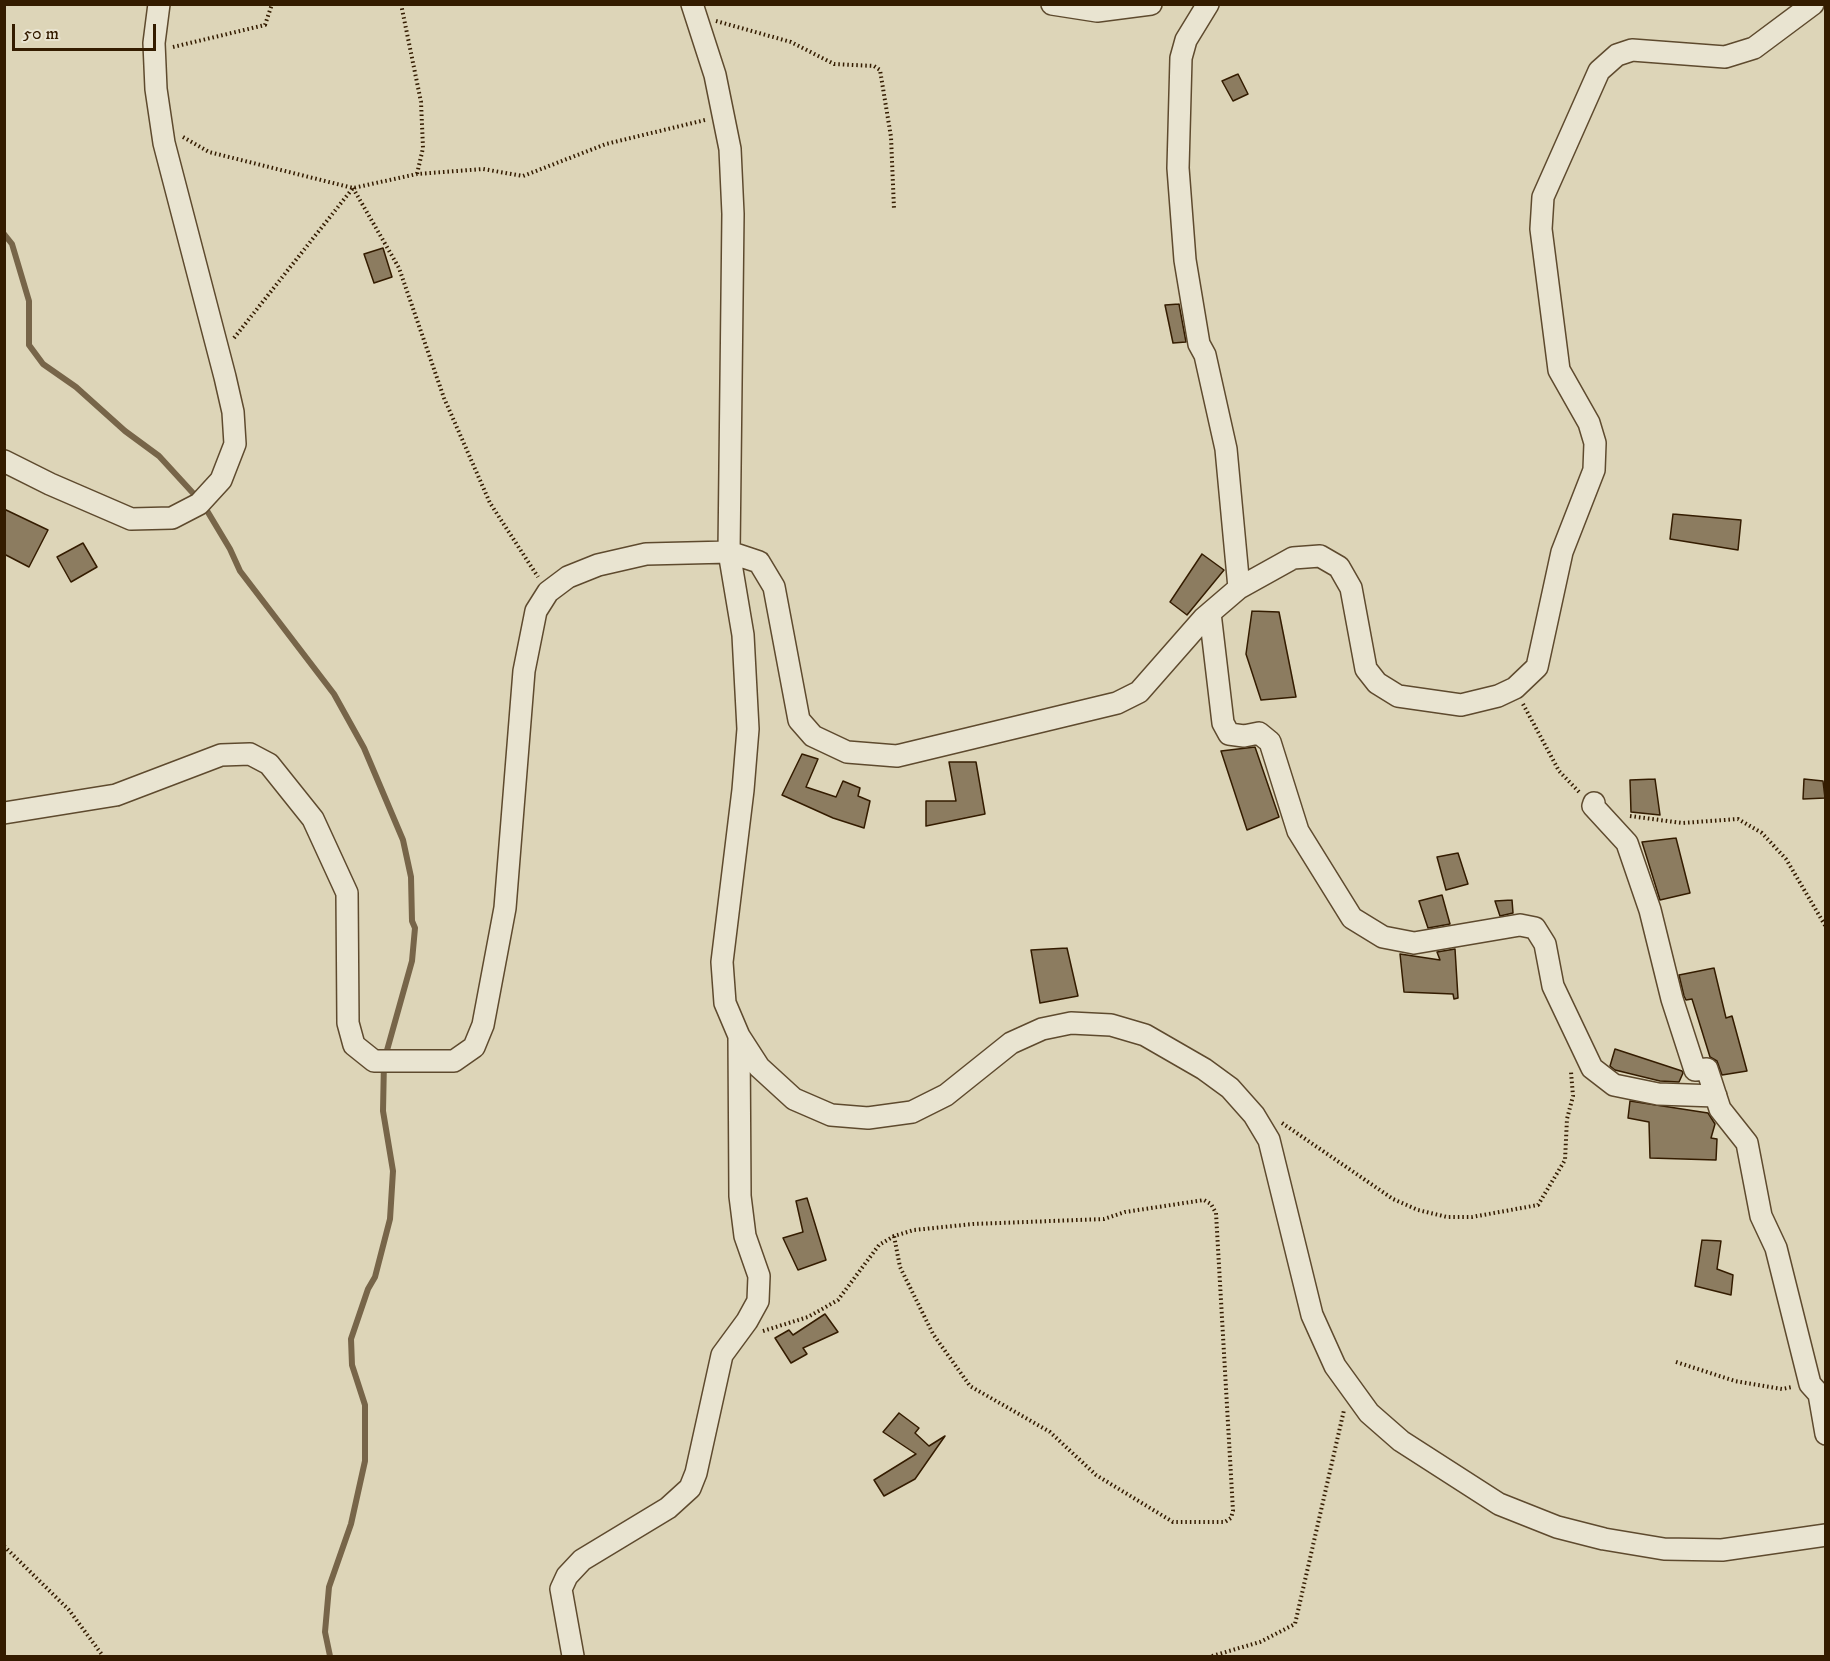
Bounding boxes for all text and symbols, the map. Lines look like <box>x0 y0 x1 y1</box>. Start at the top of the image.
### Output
scale bar <box>15 12 159 50</box>
text: 50 m <box>23 23 59 45</box>

